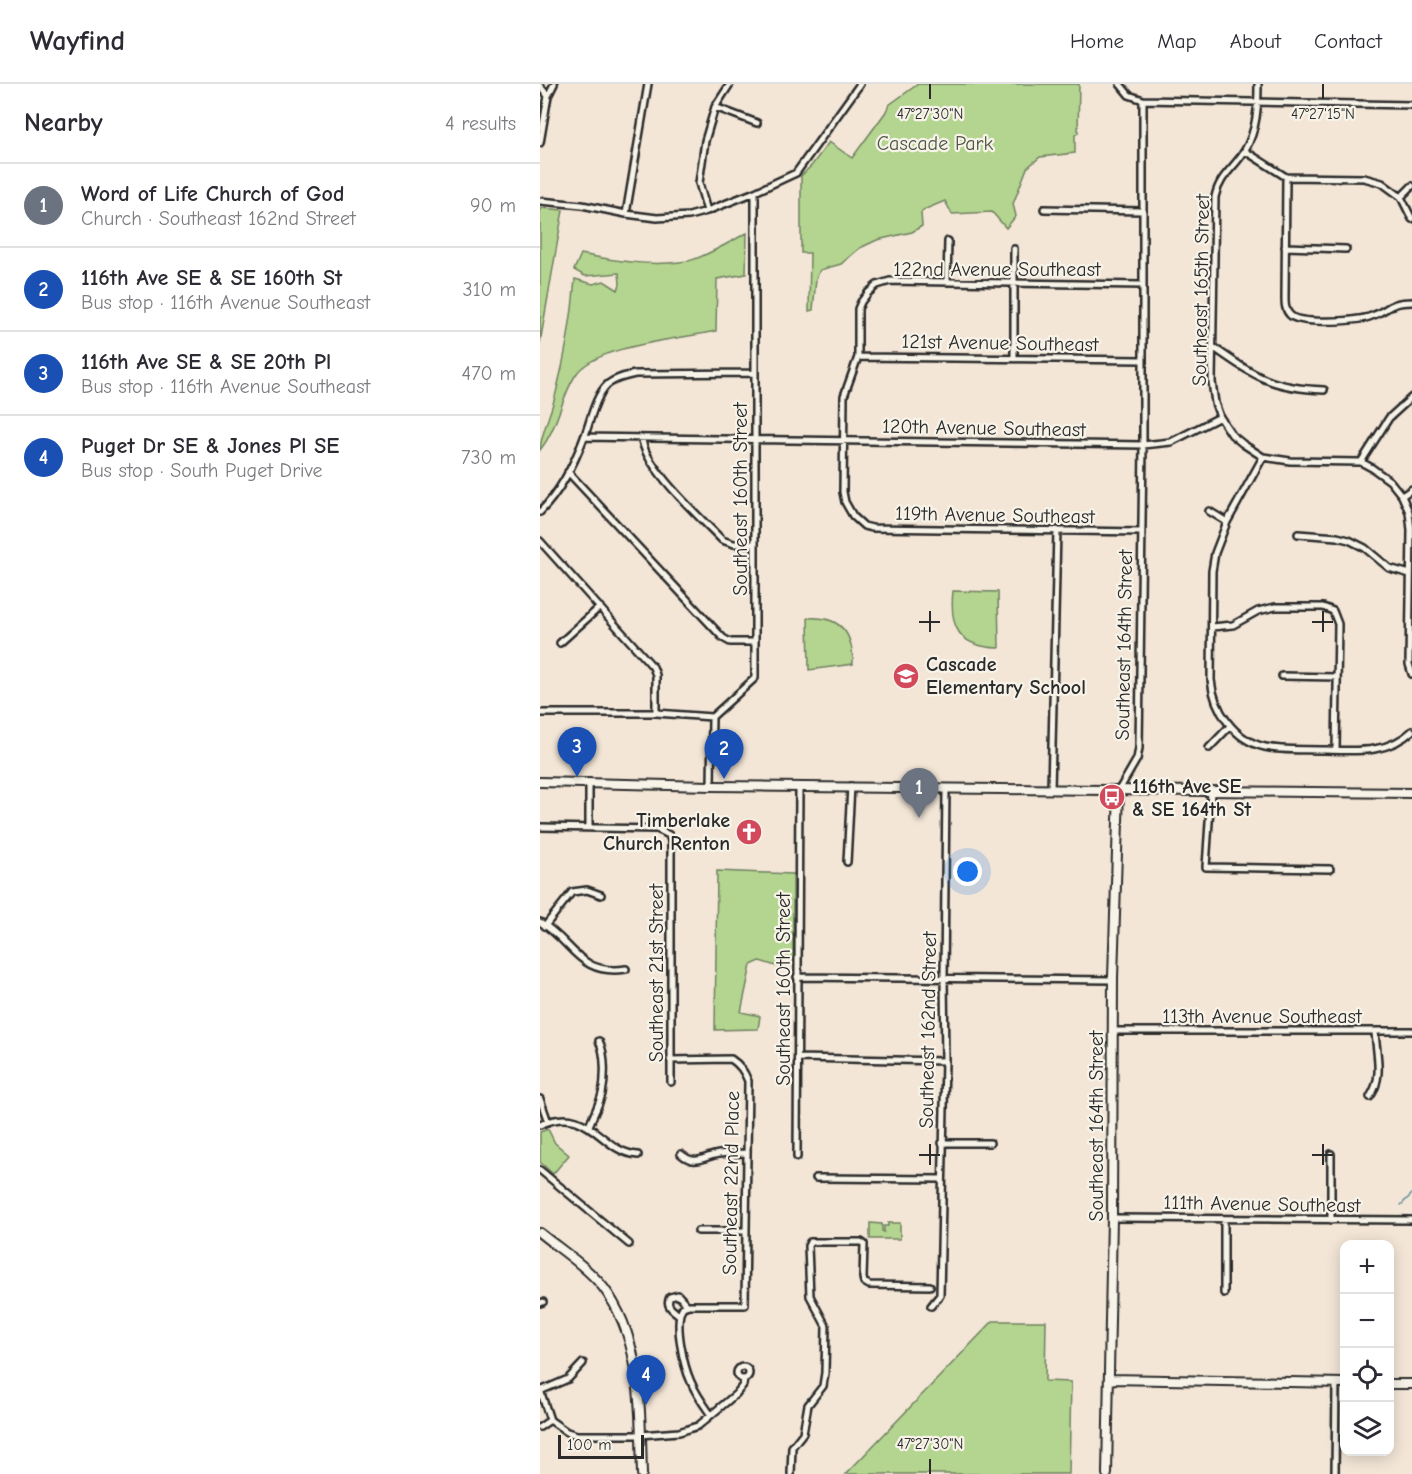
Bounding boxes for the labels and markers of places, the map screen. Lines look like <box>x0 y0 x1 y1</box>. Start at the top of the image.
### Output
place label: Cascade Elementary School <box>926 653 1086 699</box>
school or university icon: Cascade Elementary School <box>891 661 921 691</box>
pin: 3 <box>558 728 597 777</box>
pin: 2 <box>704 730 744 779</box>
pin: 1 <box>900 768 938 818</box>
place label: 116th Ave SE & SE 164th St <box>1132 775 1251 821</box>
bus stop icon: 116th Ave SE & SE 164th St <box>1097 782 1127 812</box>
place label: Timberlake Church Renton <box>603 809 730 855</box>
church icon: Timberlake Church Renton <box>734 817 764 847</box>
pin: 4 <box>626 1356 666 1405</box>

